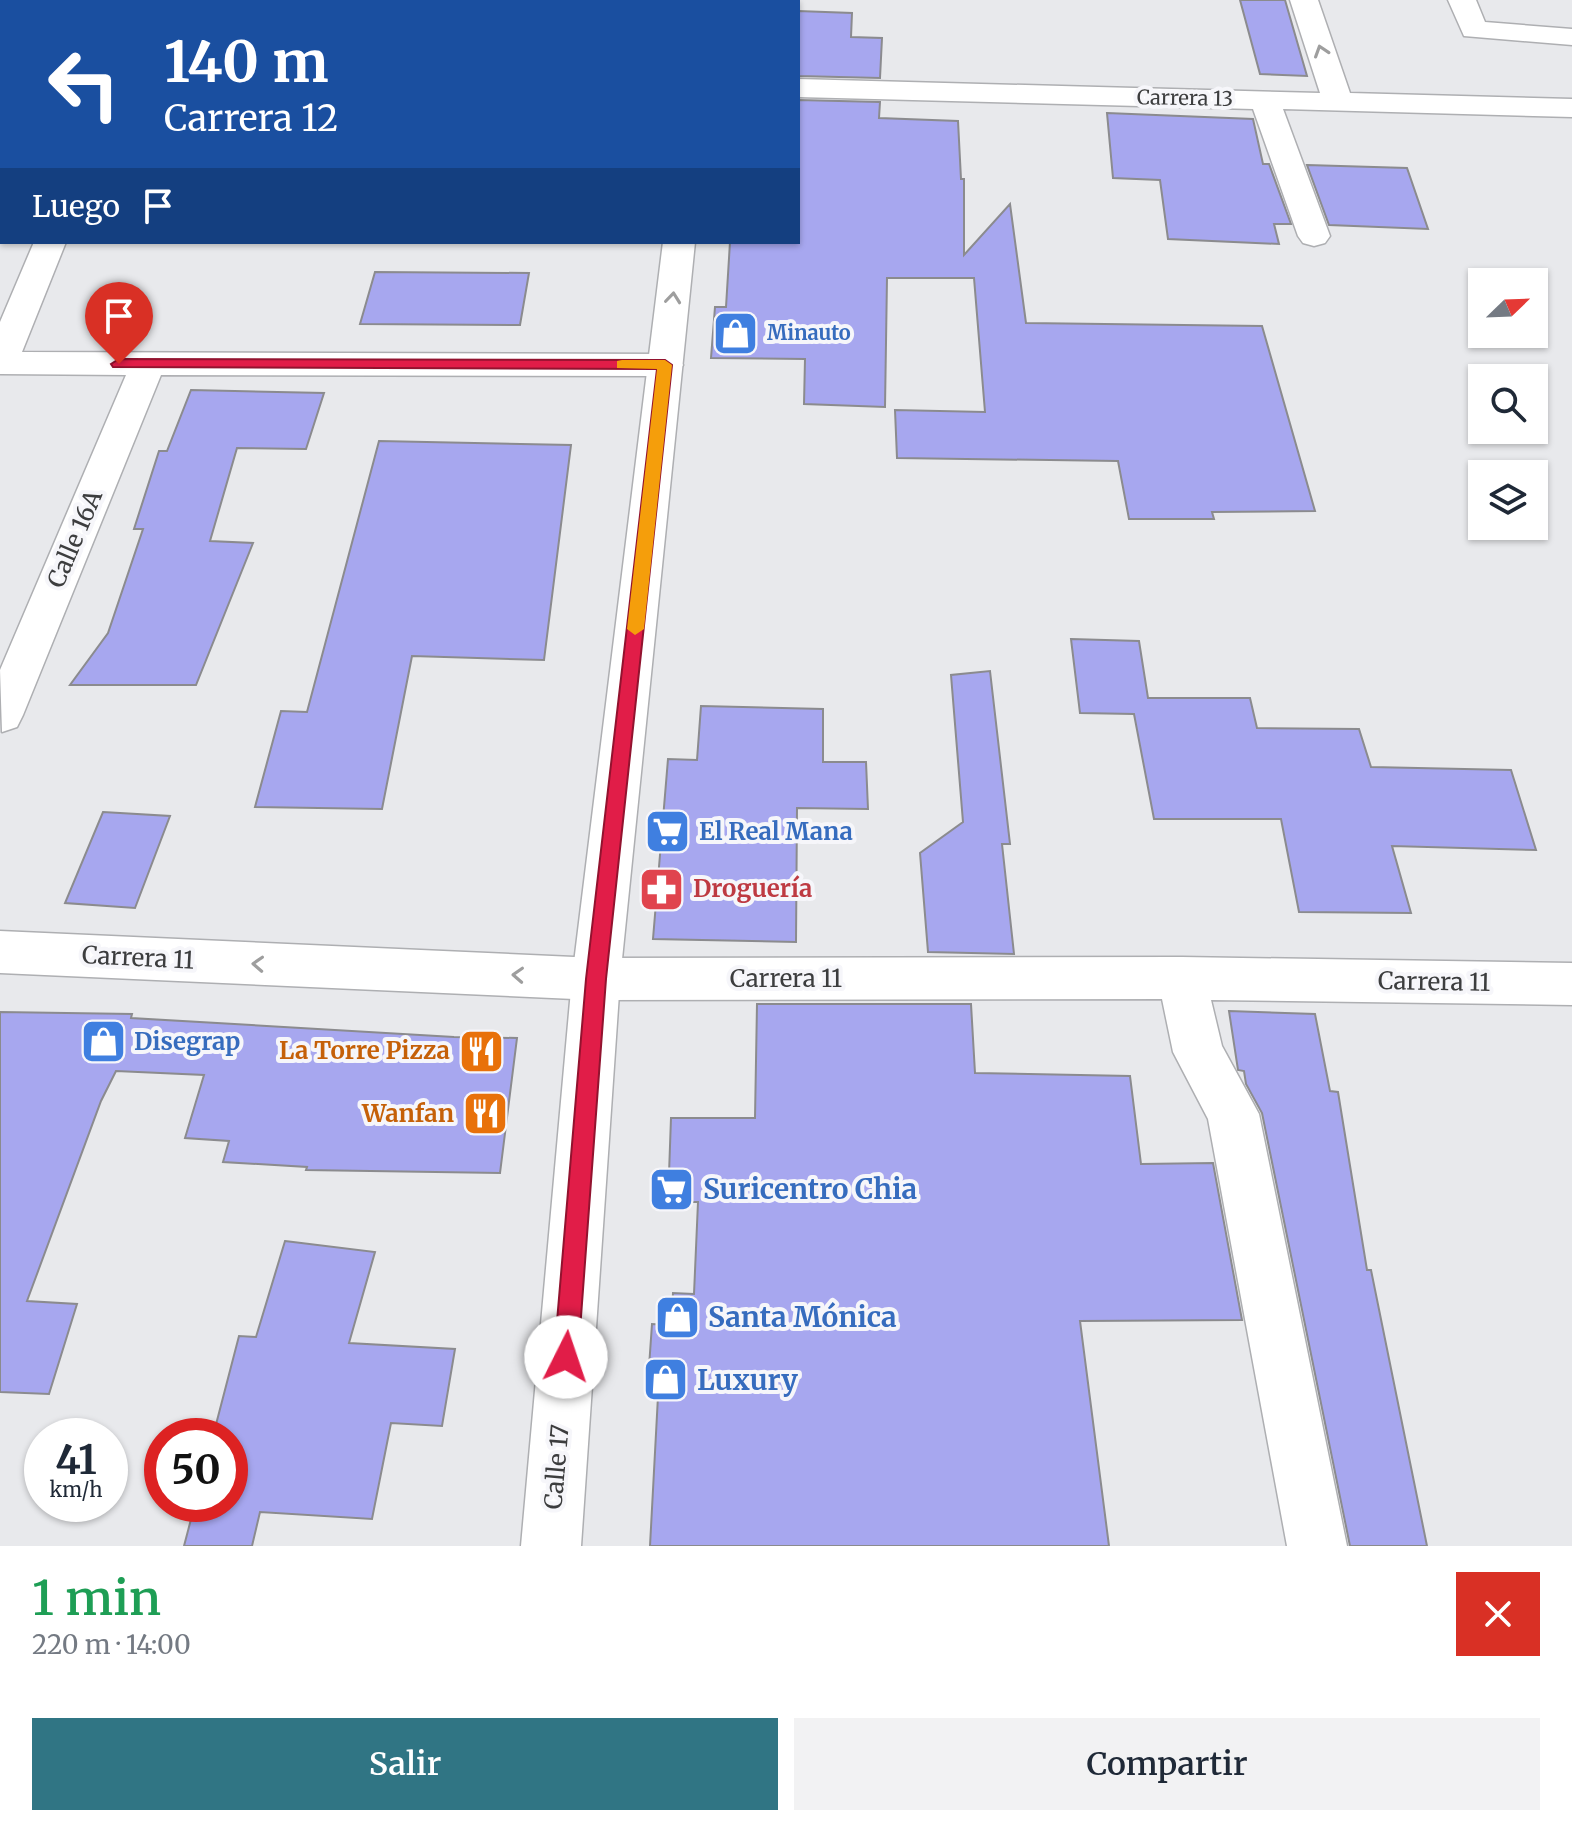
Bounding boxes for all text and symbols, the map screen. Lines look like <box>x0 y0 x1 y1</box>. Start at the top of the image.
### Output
text: 140 m <box>164 27 329 97</box>
icon: left <box>32 32 136 136</box>
one-way arrow <box>1314 45 1330 59</box>
street label: Carrera 13 <box>1137 84 1233 111</box>
text: Carrera 12 <box>164 96 338 141</box>
icon: arrive <box>136 184 180 228</box>
text: Luego <box>32 187 120 225</box>
north arrow <box>1468 268 1548 348</box>
map controls <box>1468 268 1548 540</box>
pin <box>85 282 153 364</box>
one-way arrow <box>664 291 681 304</box>
icon: arrive <box>97 294 141 338</box>
shop icon: Minauto <box>712 309 760 357</box>
place label: Minauto <box>767 320 851 345</box>
button: search <box>1468 364 1548 444</box>
button: layers <box>1468 460 1548 540</box>
street label: Calle 16A <box>40 484 109 592</box>
supermarket icon: El Real Mana <box>644 808 692 856</box>
place label: El Real Mana <box>699 816 853 847</box>
pharmacy icon: Droguería <box>638 865 686 913</box>
place label: Droguería <box>693 873 812 904</box>
street label: Carrera 11 <box>81 939 195 976</box>
one-way arrow <box>251 955 264 972</box>
street label: Carrera 11 <box>730 963 842 994</box>
street label: Carrera 11 <box>1378 965 1491 998</box>
one-way arrow <box>511 967 524 984</box>
shop icon: Disegrap <box>79 1018 127 1066</box>
place label: Disegrap <box>134 1026 240 1057</box>
restaurant icon: La Torre Pizza <box>457 1027 505 1075</box>
place label: La Torre Pizza <box>279 1035 450 1066</box>
restaurant icon: Wanfan <box>461 1090 509 1138</box>
place label: Wanfan <box>361 1098 454 1129</box>
supermarket icon: Suricentro Chia <box>648 1165 696 1213</box>
place label: Suricentro Chia <box>703 1171 917 1207</box>
shop icon: Santa Mónica <box>653 1293 701 1341</box>
place label: Santa Mónica <box>708 1299 897 1335</box>
position arrow <box>524 1315 608 1399</box>
shop icon: Luxury <box>642 1356 690 1404</box>
place label: Luxury <box>697 1362 798 1398</box>
speed limit sign: 50 <box>144 1418 248 1522</box>
street label: Calle 17 <box>537 1423 576 1511</box>
text: 41 <box>55 1435 97 1485</box>
text: km/h <box>50 1477 102 1502</box>
text: 1 min <box>32 1568 161 1628</box>
button: close <box>1456 1572 1540 1656</box>
text: 220 m · 14:00 <box>32 1628 191 1661</box>
button: Salir <box>32 1718 778 1810</box>
button: Compartir <box>794 1718 1540 1810</box>

